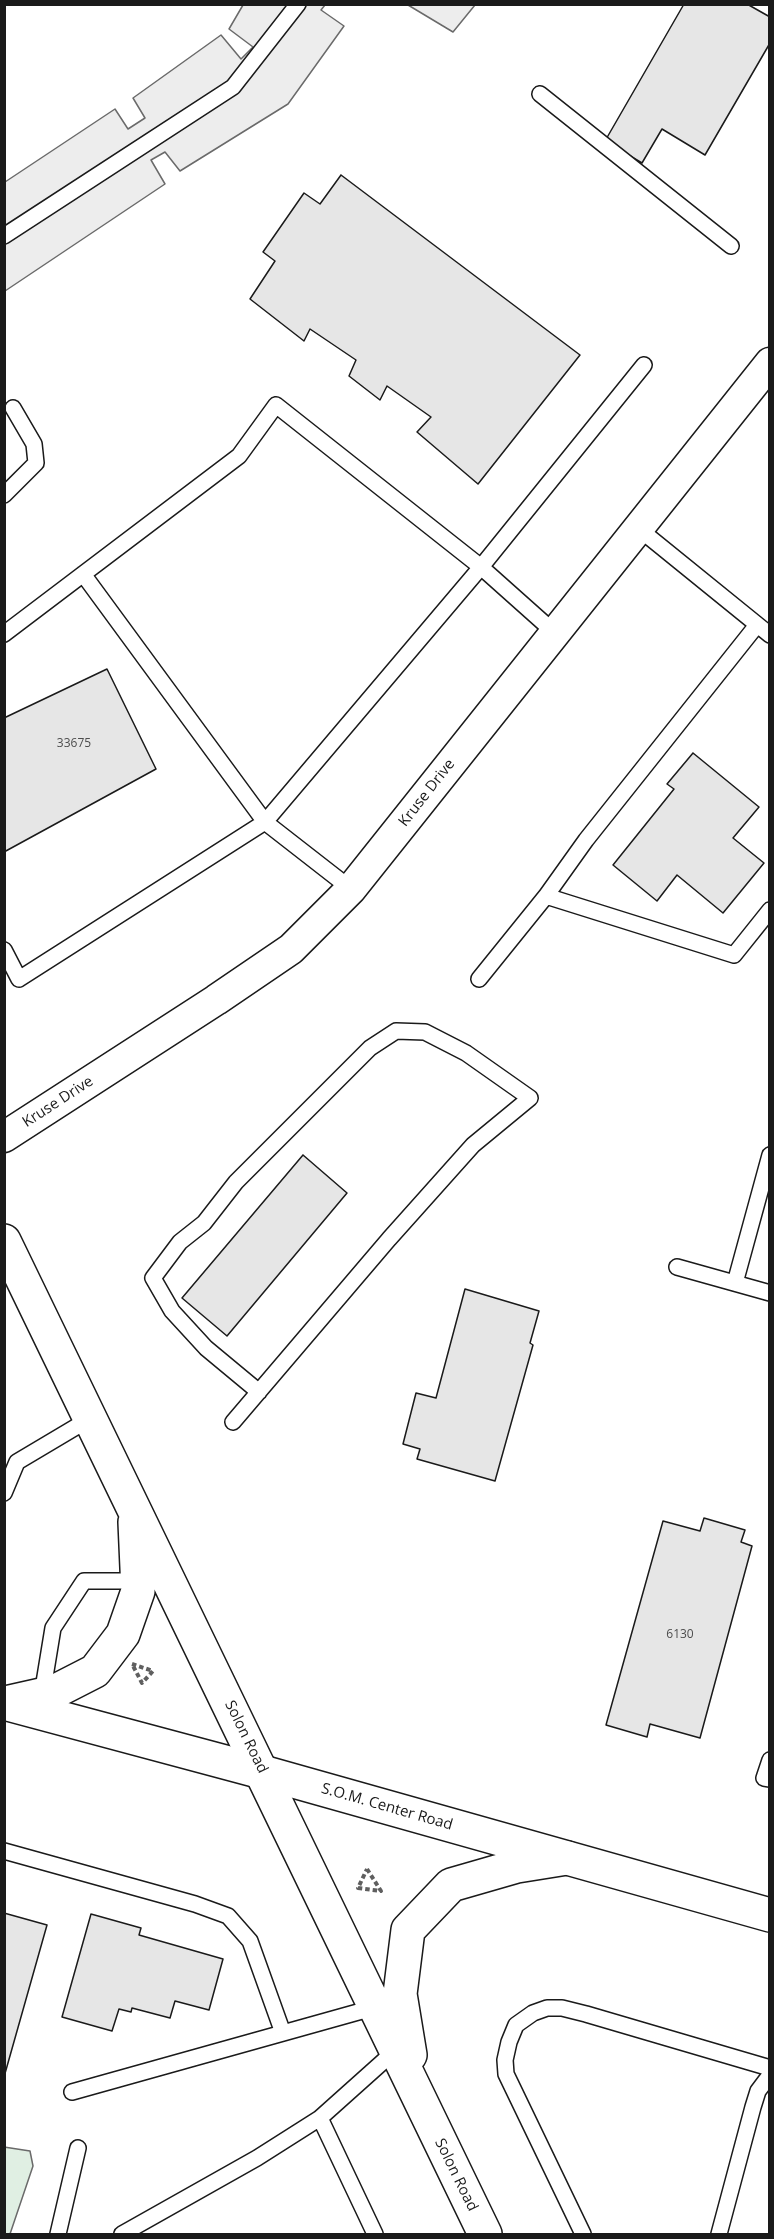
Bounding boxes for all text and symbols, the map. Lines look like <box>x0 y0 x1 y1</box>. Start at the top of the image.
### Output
house number: 33675 <box>57 737 91 751</box>
street label: Kruse Drive <box>395 756 459 830</box>
street label: Kruse Drive <box>19 1072 97 1132</box>
house number: 6130 <box>666 1628 694 1642</box>
street label: Solon Road <box>221 1698 271 1776</box>
street label: S.O.M. Center Road <box>319 1780 455 1834</box>
street label: Solon Road <box>431 2136 481 2214</box>

